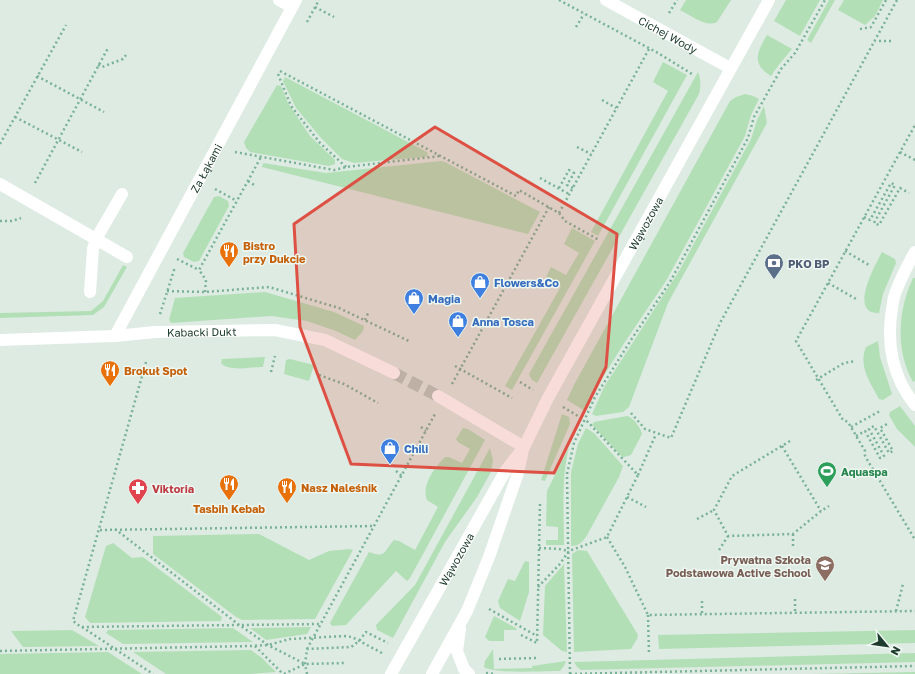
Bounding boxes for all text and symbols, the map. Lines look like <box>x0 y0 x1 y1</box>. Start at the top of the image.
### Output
street label: Cichej Wody <box>637 13 700 55</box>
street label: Za Łąkami <box>187 141 224 194</box>
street label: Wąwozowa <box>625 194 665 252</box>
place label: Bistro przy Dukcie <box>243 239 306 265</box>
restaurant icon: Bistro przy Dukcie <box>218 240 240 268</box>
bank icon: PKO BP <box>763 252 785 280</box>
place label: PKO BP <box>788 257 830 270</box>
shop icon: Flowers&Co <box>469 271 491 299</box>
place label: Flowers&Co <box>494 276 559 289</box>
shop icon: Magia <box>403 287 425 315</box>
place label: Magia <box>428 292 460 305</box>
shop icon: Anna Tosca <box>447 310 469 338</box>
place label: Anna Tosca <box>472 315 534 328</box>
street label: Kabacki Dukt <box>167 324 237 338</box>
restaurant icon: Brokuł Spot <box>99 359 121 387</box>
place label: Brokuł Spot <box>124 364 188 377</box>
shop icon: Chili <box>379 437 401 465</box>
place label: Chili <box>404 442 428 455</box>
sports icon: Aquaspa <box>816 460 838 488</box>
place label: Aquaspa <box>841 465 888 478</box>
restaurant icon: Tasbih Kebab <box>218 473 240 501</box>
restaurant icon: Nasz Naleśnik <box>276 476 298 504</box>
pharmacy icon: Viktoria <box>127 477 149 505</box>
place label: Nasz Naleśnik <box>301 481 378 494</box>
place label: Viktoria <box>152 482 194 495</box>
place label: Tasbih Kebab <box>193 502 265 515</box>
street label: Wąwozowa <box>436 530 476 588</box>
place label: Prywatna Szkoła Podstawowa Active School <box>666 553 811 579</box>
school or university icon: Prywatna Szkoła Podstawowa Active School <box>814 554 836 582</box>
north arrow <box>867 626 907 666</box>
text: N <box>888 644 904 658</box>

